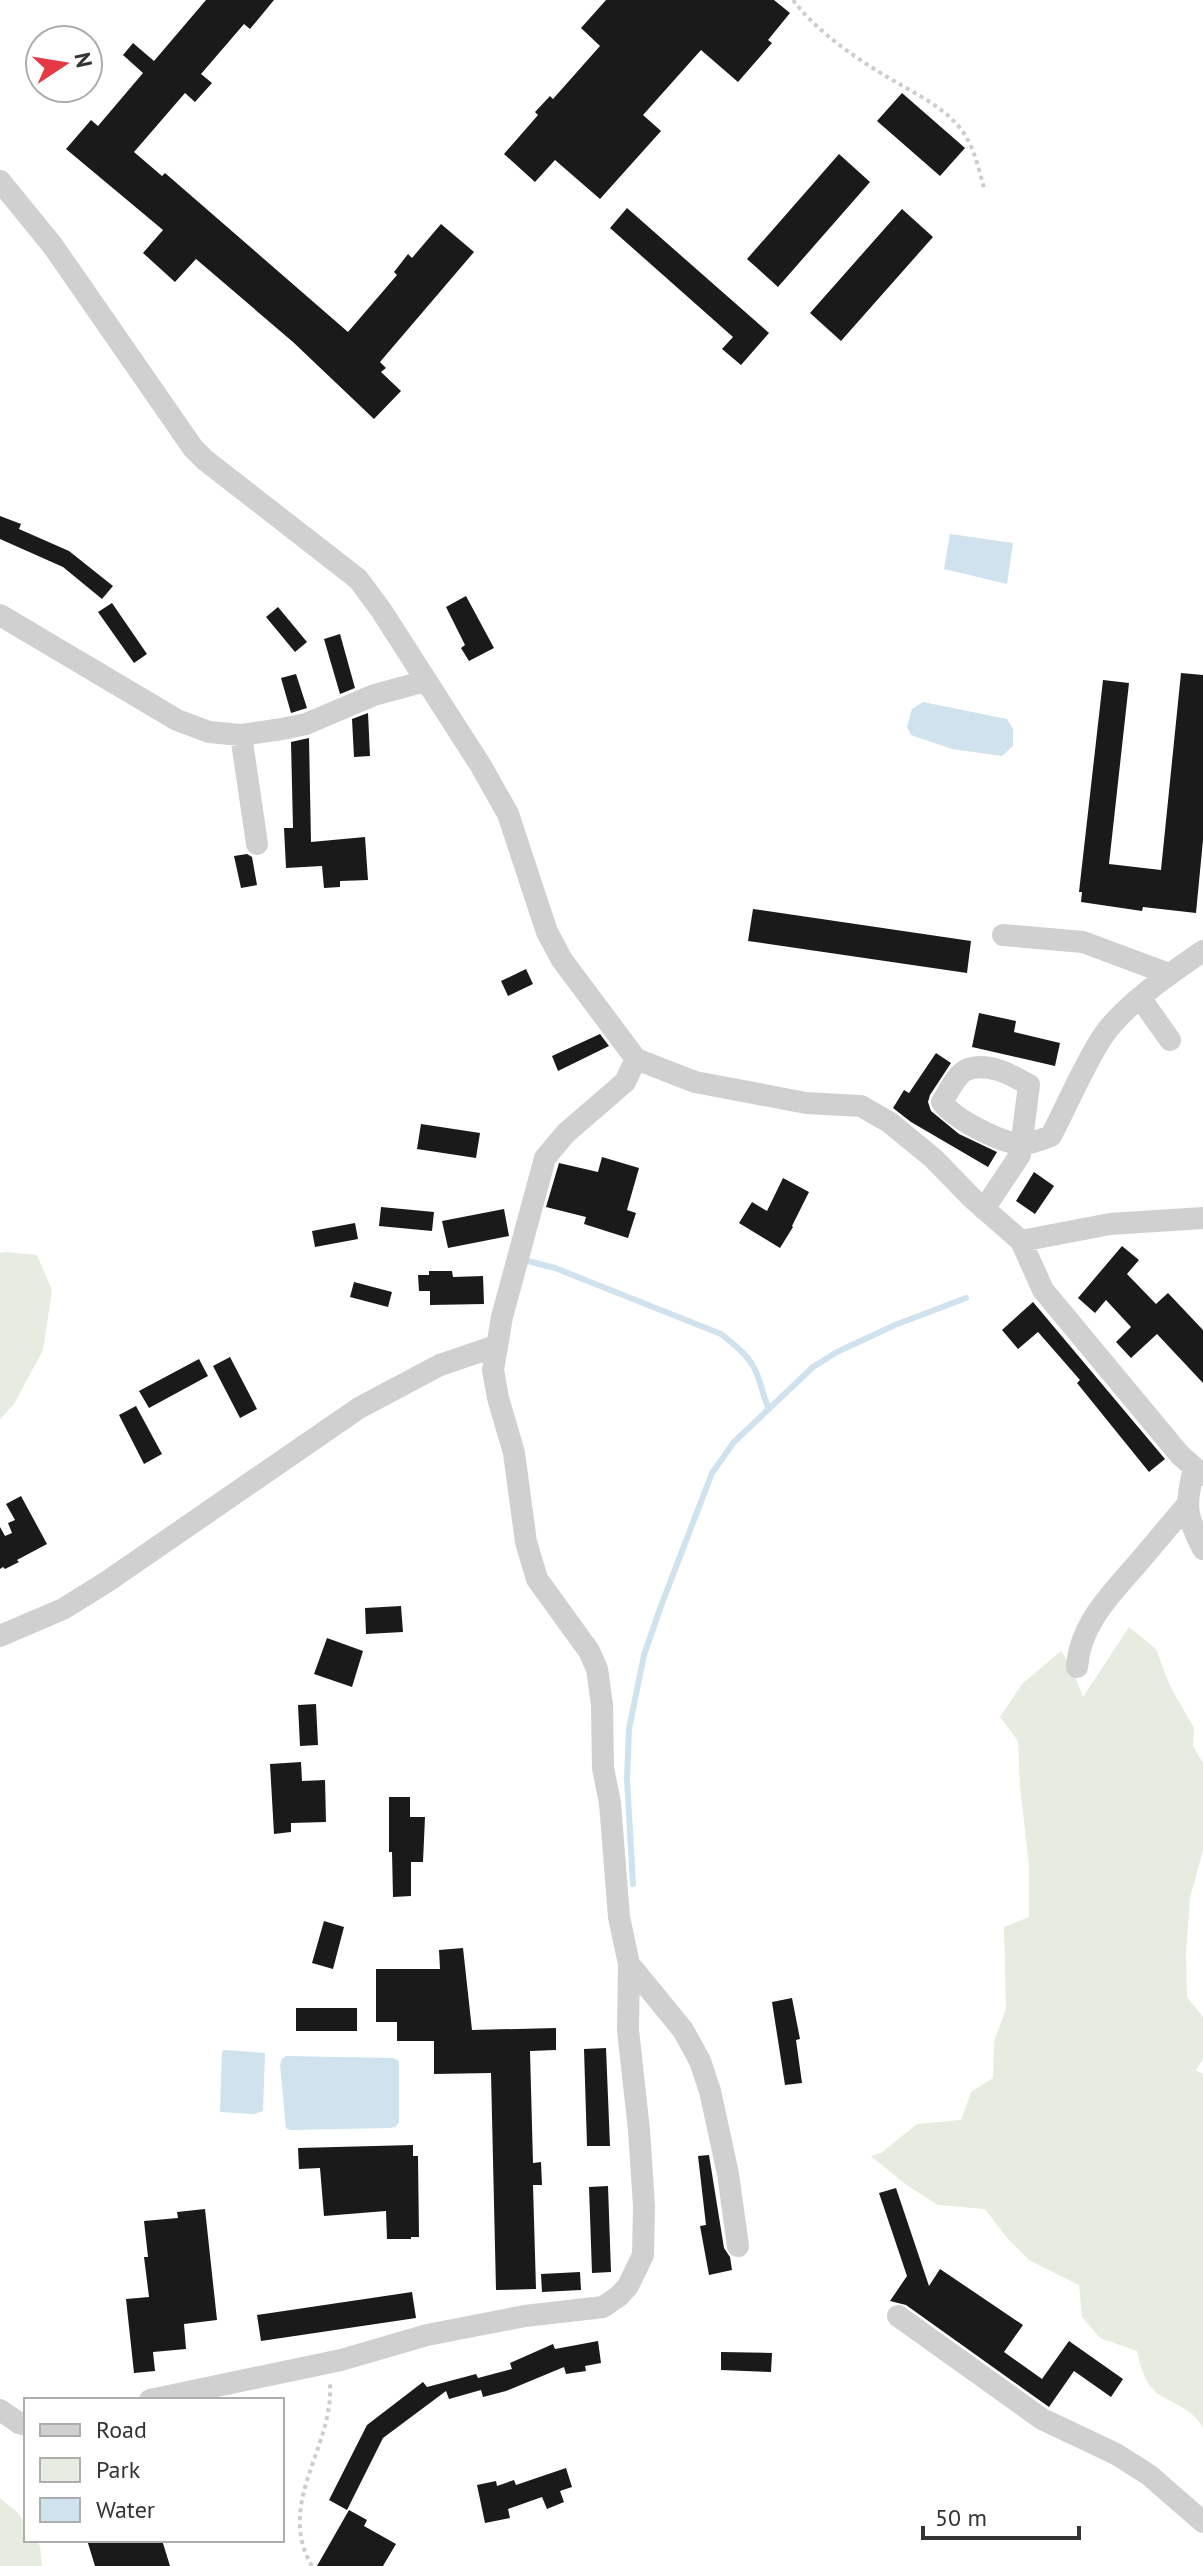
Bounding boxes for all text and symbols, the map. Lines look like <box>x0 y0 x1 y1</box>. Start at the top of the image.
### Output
north arrow <box>24 24 104 104</box>
text: N <box>68 50 99 70</box>
legend <box>24 2398 284 2542</box>
text: Road <box>96 2414 147 2445</box>
text: Park <box>96 2454 141 2485</box>
scale bar <box>923 2490 1079 2540</box>
text: Water <box>96 2494 155 2525</box>
text: 50 m <box>935 2502 987 2533</box>

